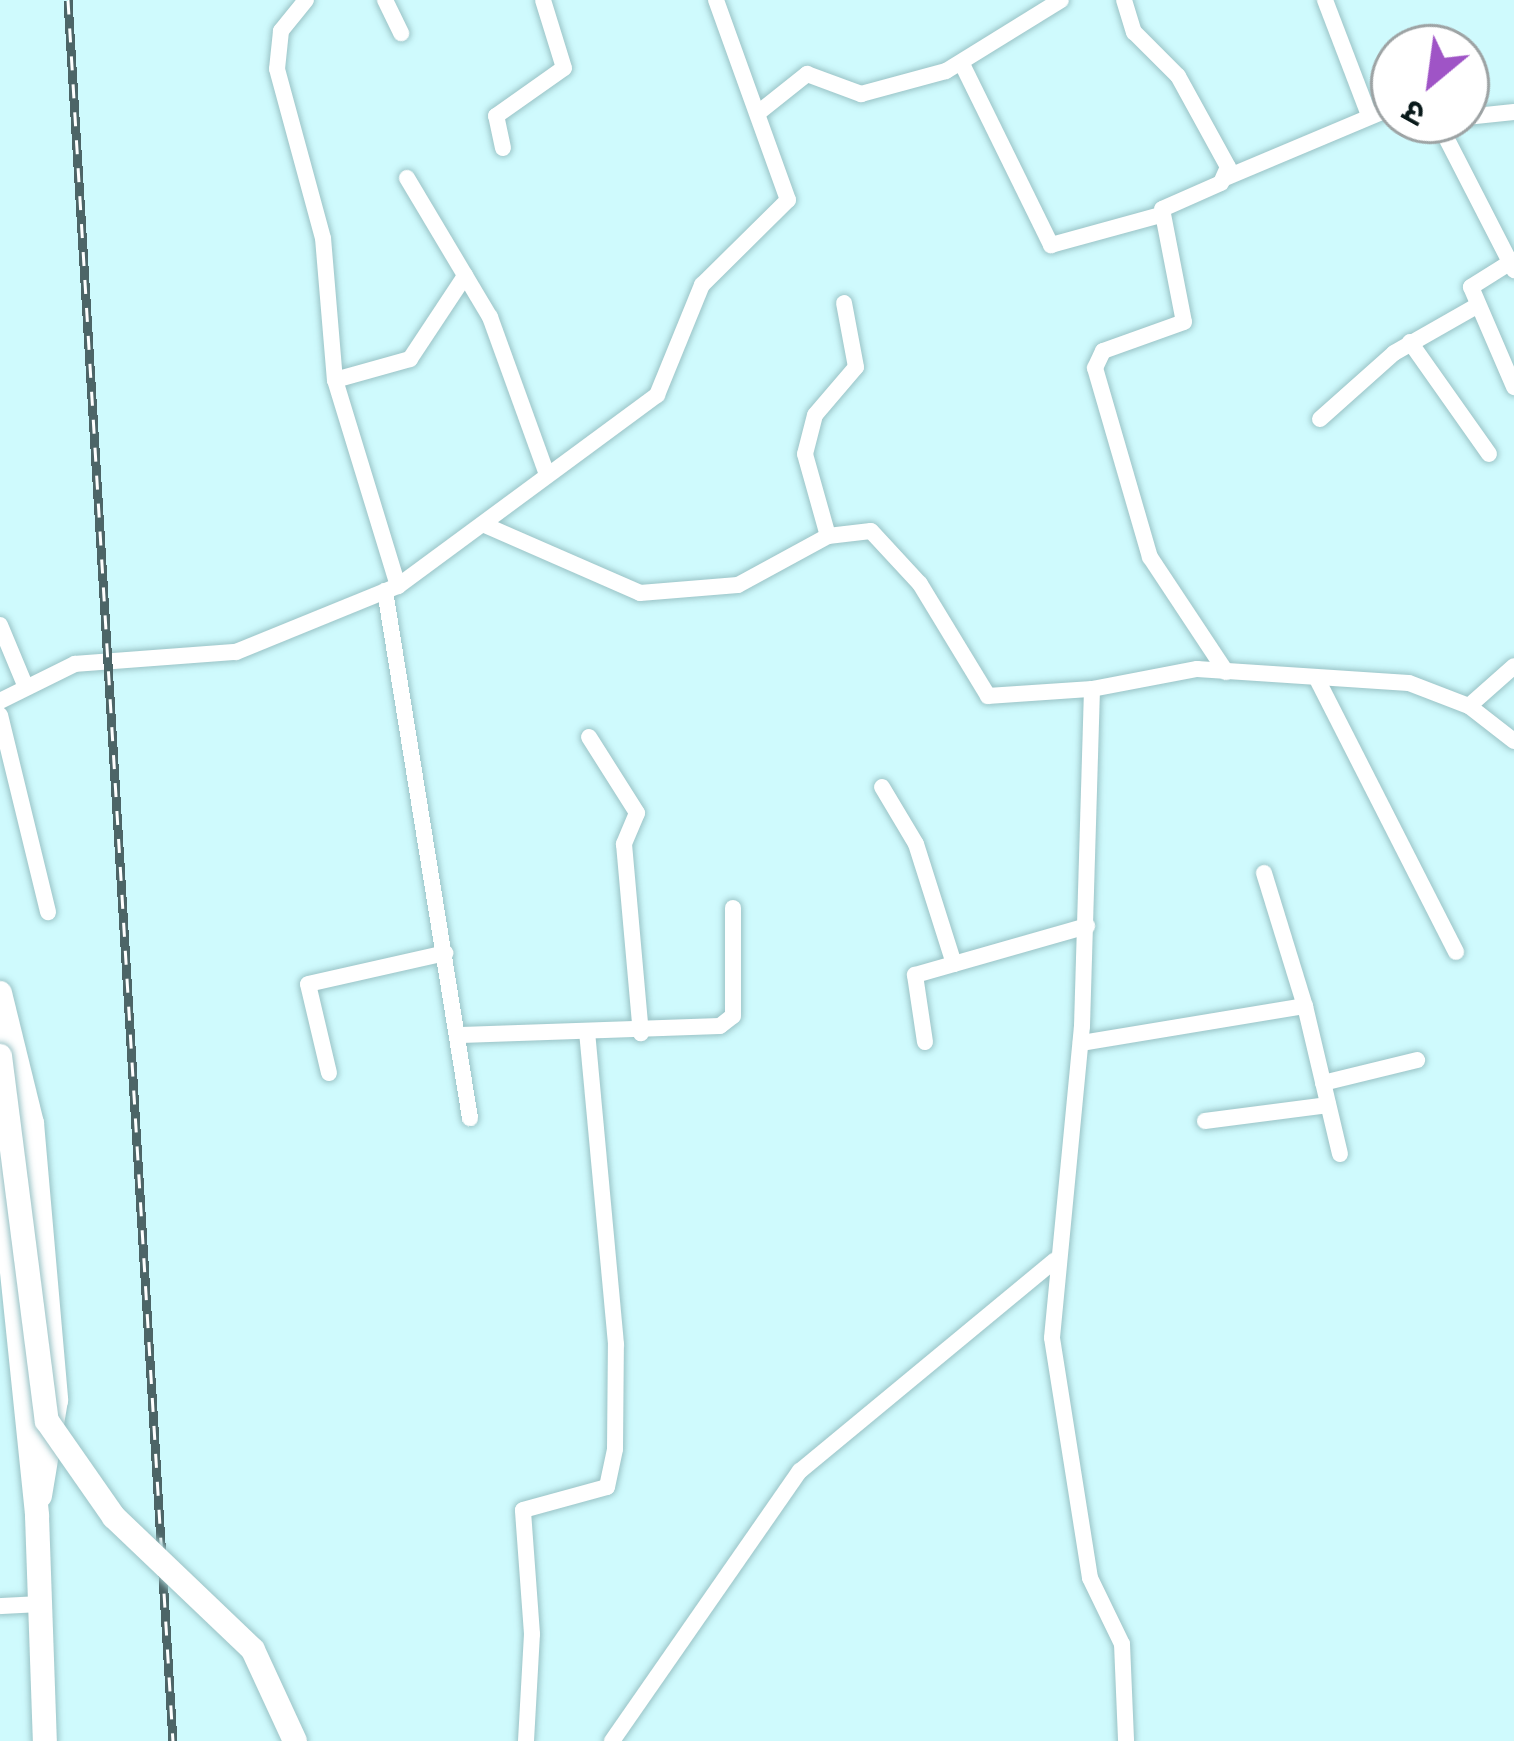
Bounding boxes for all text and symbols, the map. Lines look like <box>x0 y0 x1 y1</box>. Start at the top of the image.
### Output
north arrow <box>1370 24 1490 144</box>
text: उ <box>1396 92 1431 134</box>

